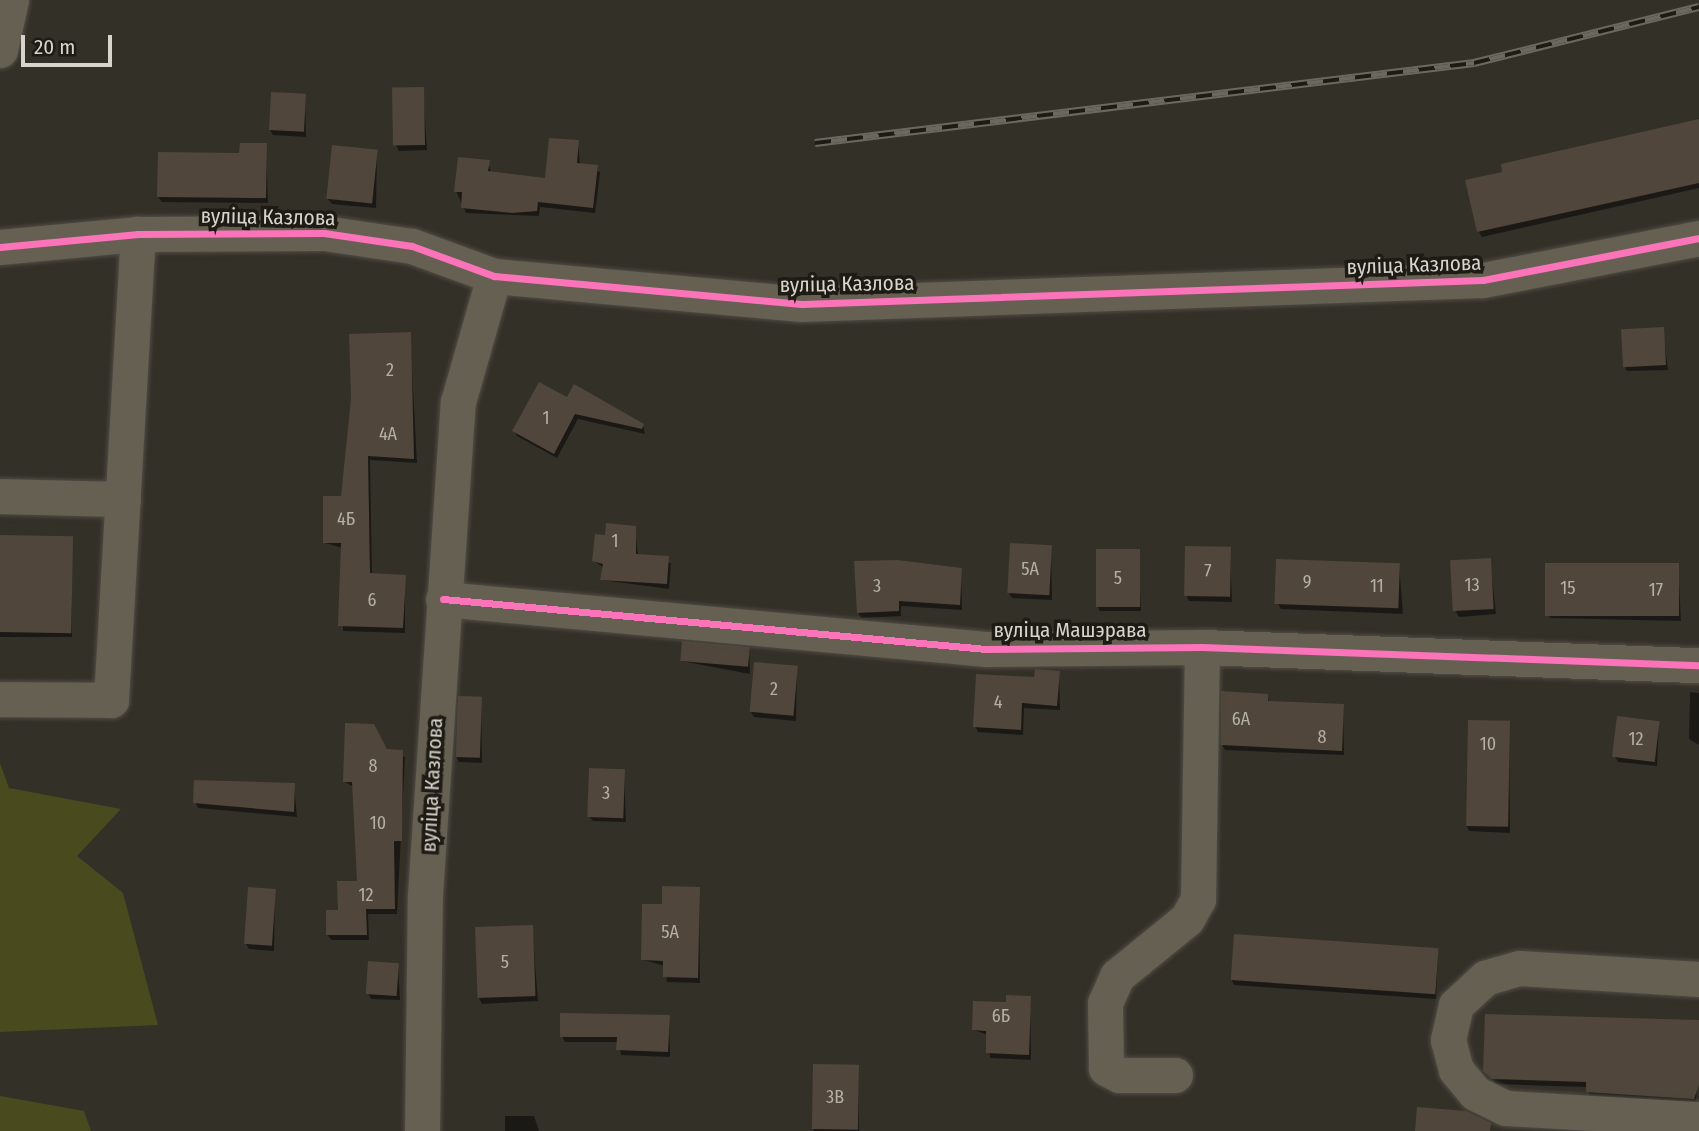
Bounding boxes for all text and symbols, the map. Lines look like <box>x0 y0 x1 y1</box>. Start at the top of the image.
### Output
scale bar <box>24 21 116 65</box>
text: 20 m <box>34 34 75 60</box>
street label: вуліца Казлова <box>200 203 336 231</box>
street label: вуліца Казлова <box>1346 250 1482 280</box>
street label: вуліца Казлова <box>779 270 915 298</box>
house number: 2 <box>386 359 394 381</box>
house number: 1 <box>542 407 550 429</box>
house number: 4А <box>379 423 397 445</box>
house number: 4Б <box>337 508 355 530</box>
house number: 1 <box>611 530 619 552</box>
house number: 5А <box>1021 558 1039 580</box>
house number: 7 <box>1204 560 1212 582</box>
house number: 5 <box>1114 567 1122 589</box>
house number: 9 <box>1303 571 1311 593</box>
house number: 13 <box>1464 574 1480 596</box>
house number: 3 <box>873 575 881 597</box>
house number: 11 <box>1370 575 1384 597</box>
house number: 15 <box>1560 577 1576 599</box>
house number: 17 <box>1649 579 1663 601</box>
house number: 6 <box>368 589 376 611</box>
street label: вуліца Машэрава <box>993 617 1147 643</box>
house number: 2 <box>770 678 778 700</box>
house number: 4 <box>994 691 1002 713</box>
house number: 6А <box>1232 708 1250 730</box>
street label: вуліца Казлова <box>416 717 448 853</box>
house number: 8 <box>1318 726 1326 748</box>
house number: 12 <box>1629 728 1643 750</box>
house number: 10 <box>1480 733 1496 755</box>
house number: 8 <box>369 755 377 777</box>
house number: 3 <box>602 782 610 804</box>
house number: 10 <box>370 812 386 834</box>
house number: 12 <box>359 884 373 906</box>
house number: 5А <box>661 921 679 943</box>
house number: 5 <box>501 951 509 973</box>
house number: 6Б <box>992 1005 1010 1027</box>
house number: 3В <box>826 1086 844 1108</box>

